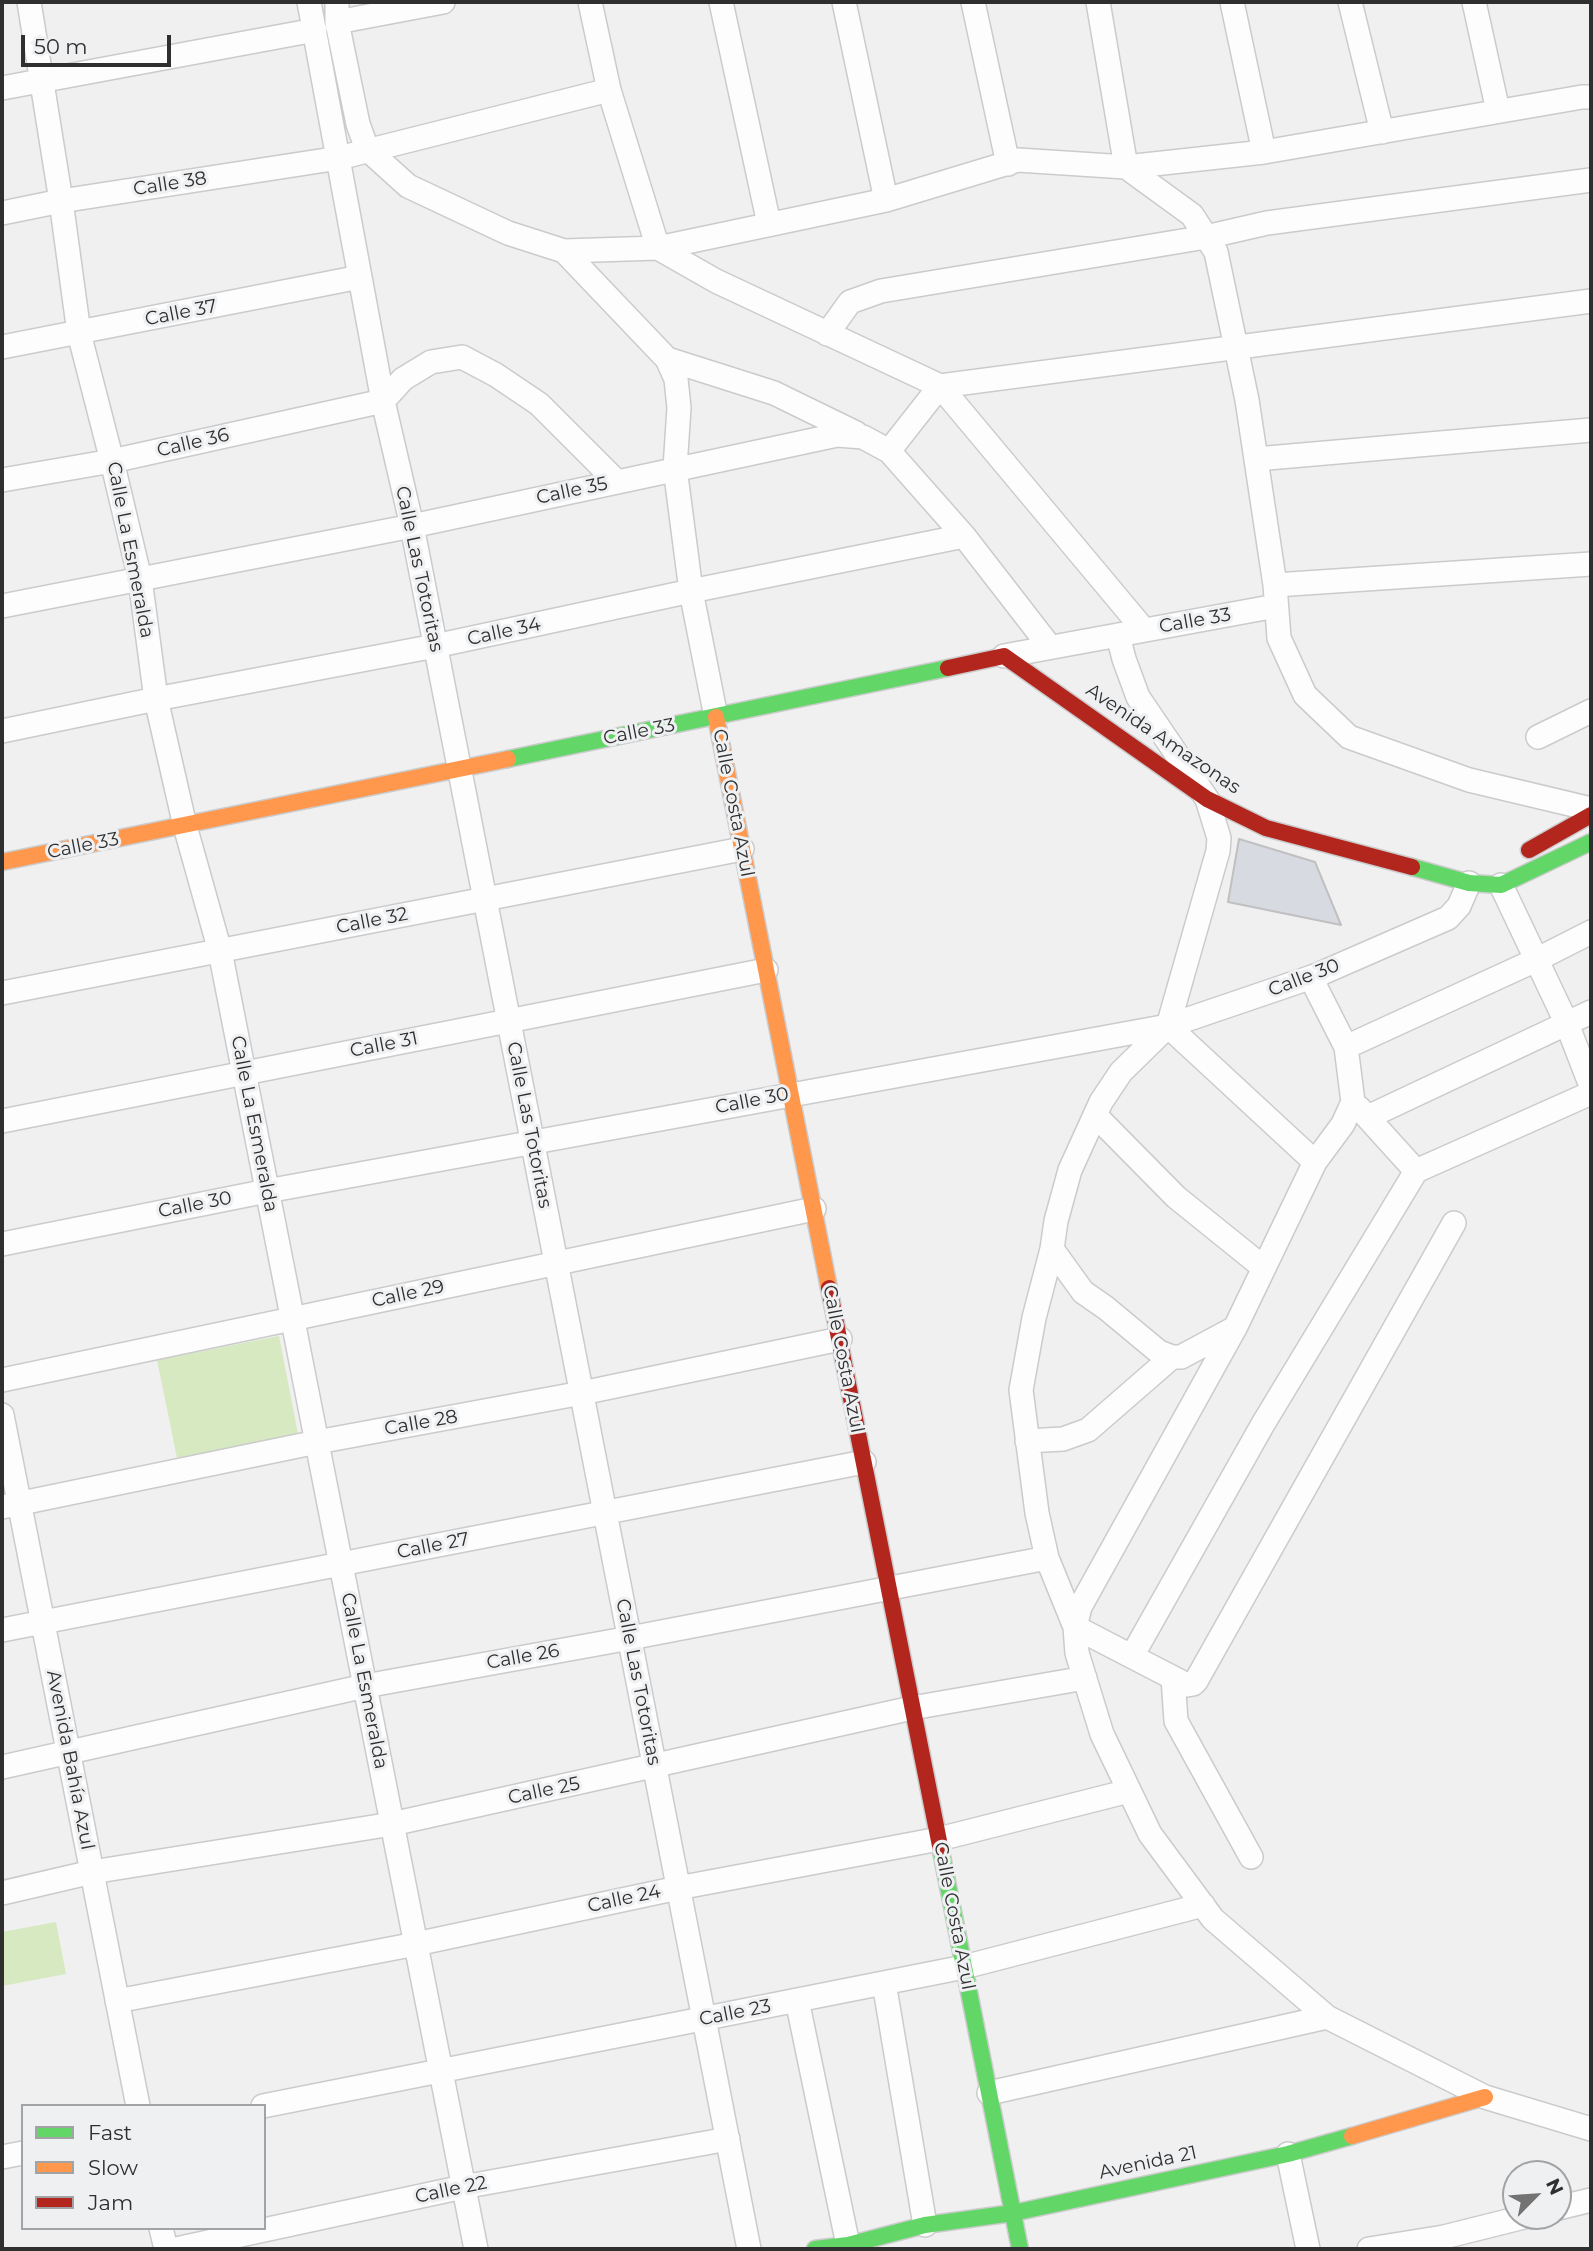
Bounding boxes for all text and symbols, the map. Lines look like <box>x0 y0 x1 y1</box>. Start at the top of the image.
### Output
scale bar <box>24 21 175 65</box>
text: 50 m <box>34 34 88 59</box>
street label: Calle 38 <box>132 167 208 201</box>
street label: Calle 37 <box>143 295 219 331</box>
street label: Calle 36 <box>155 424 231 462</box>
street label: Calle La Esmeralda <box>102 460 158 640</box>
street label: Calle 35 <box>534 472 610 510</box>
street label: Calle Las Totoritas <box>390 484 448 654</box>
street label: Calle 33 <box>1157 603 1233 639</box>
street label: Calle 34 <box>465 613 543 651</box>
street label: Avenida Amazonas <box>1081 679 1245 799</box>
street label: Calle 33 <box>601 714 677 750</box>
street label: Calle Costa Azul <box>707 727 759 879</box>
street label: Calle 33 <box>45 828 121 864</box>
street label: Calle 32 <box>334 903 410 939</box>
street label: Calle 30 <box>1265 954 1343 1002</box>
street label: Calle 31 <box>348 1027 420 1063</box>
street label: Calle La Esmeralda <box>226 1034 282 1214</box>
street label: Calle Las Totoritas <box>502 1040 556 1210</box>
street label: Calle 30 <box>713 1083 791 1119</box>
street label: Calle 30 <box>156 1187 234 1223</box>
street label: Calle 29 <box>370 1275 446 1313</box>
street label: Calle Costa Azul <box>817 1283 869 1435</box>
street label: Calle 28 <box>383 1405 459 1441</box>
street label: Calle 27 <box>395 1528 471 1564</box>
street label: Calle La Esmeralda <box>336 1591 392 1771</box>
street label: Calle Las Totoritas <box>611 1597 665 1767</box>
street label: Calle 26 <box>485 1639 561 1675</box>
street label: Avenida Bahía Azul <box>41 1668 99 1852</box>
street label: Calle 25 <box>506 1772 582 1810</box>
street label: Calle Costa Azul <box>928 1840 980 1992</box>
street label: Calle 24 <box>585 1880 663 1918</box>
street label: Calle 23 <box>697 1995 773 2031</box>
legend <box>21 2104 266 2230</box>
text: Fast <box>88 2120 132 2145</box>
street label: Avenida 21 <box>1097 2142 1199 2184</box>
text: Slow <box>88 2155 138 2180</box>
north arrow <box>1502 2160 1572 2230</box>
street label: Calle 22 <box>413 2171 489 2209</box>
text: N <box>1541 2175 1568 2199</box>
text: Jam <box>88 2190 133 2215</box>

